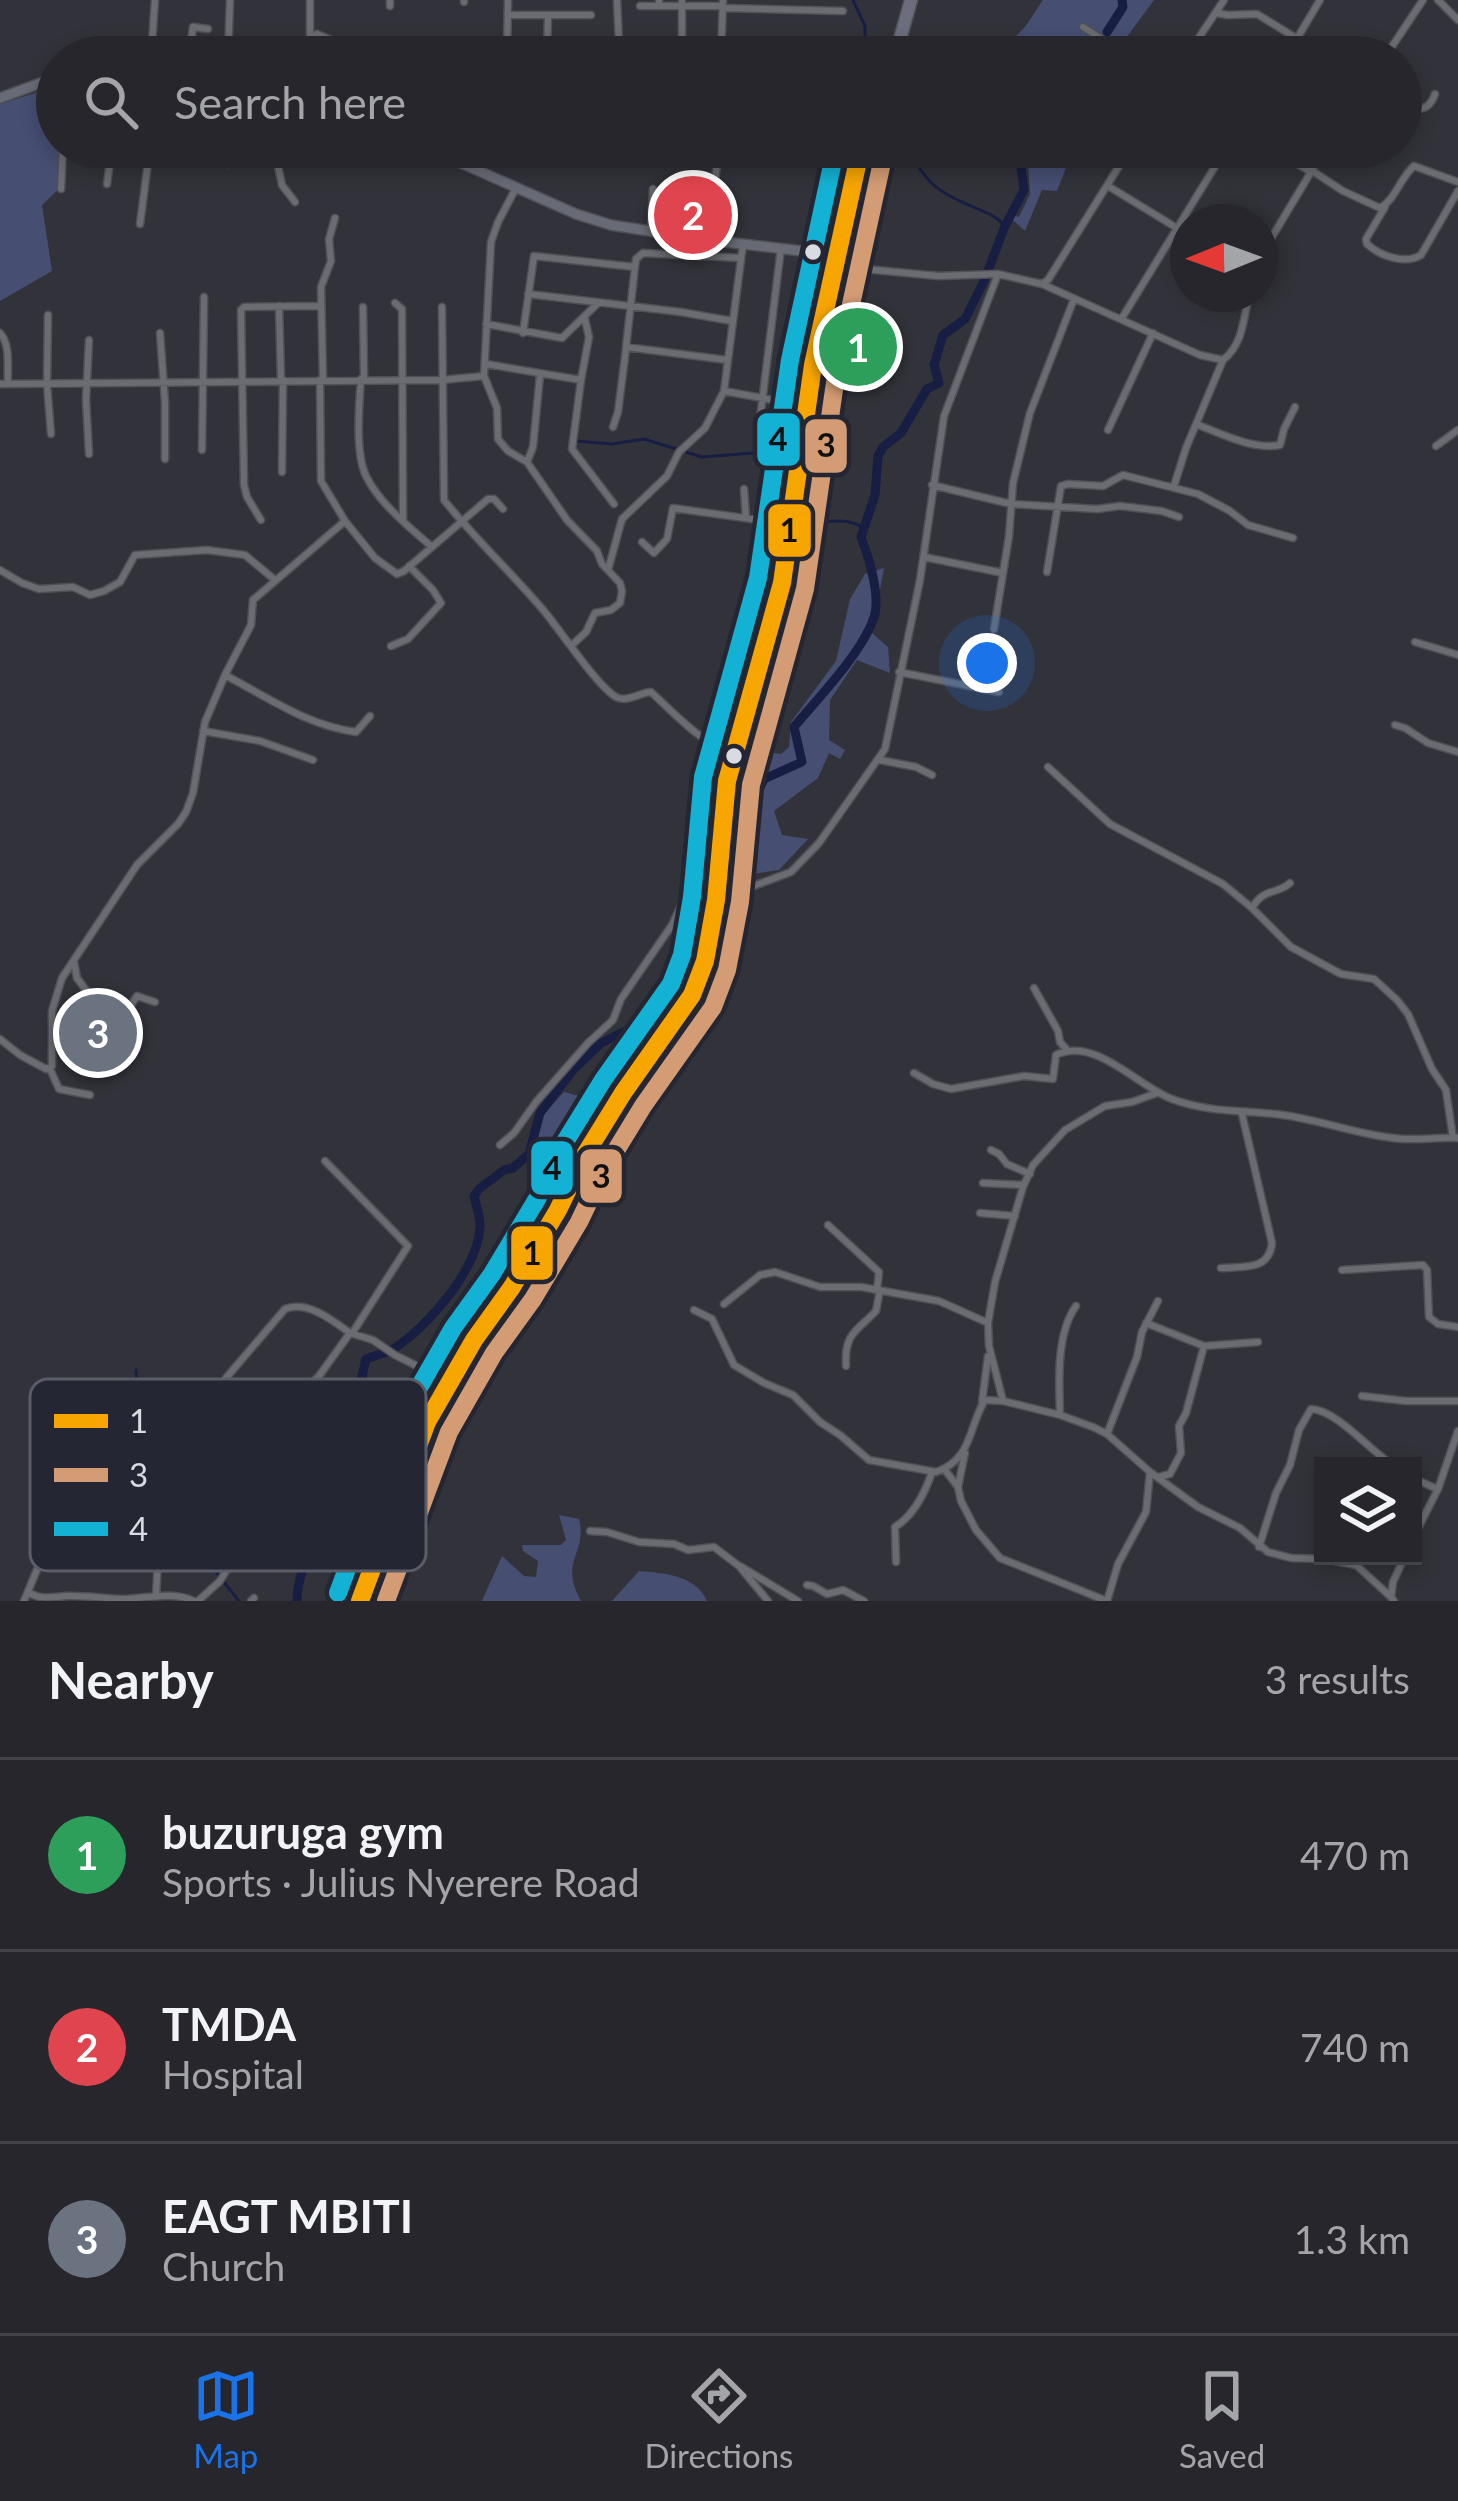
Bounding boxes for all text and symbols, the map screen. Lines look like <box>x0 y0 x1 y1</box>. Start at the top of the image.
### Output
search box <box>36 36 1422 168</box>
icon: search <box>78 69 144 135</box>
text: Search here <box>174 75 406 129</box>
pin: 2 <box>654 170 732 260</box>
north arrow <box>1170 204 1278 312</box>
unlabelled marker <box>802 241 824 263</box>
pin: 1 <box>819 302 897 392</box>
line badge: 4 <box>755 411 802 468</box>
line badge: 3 <box>803 417 849 475</box>
text: 4 <box>768 418 788 458</box>
text: 3 <box>816 424 836 464</box>
line badge: 1 <box>766 502 813 559</box>
text: 1 <box>779 509 799 549</box>
your location <box>957 633 1017 693</box>
unlabelled marker <box>723 745 745 767</box>
pin: 3 <box>59 988 137 1078</box>
line badge: 4 <box>529 1139 575 1197</box>
text: 4 <box>542 1147 562 1187</box>
line badge: 3 <box>578 1147 624 1205</box>
text: 3 <box>591 1155 611 1195</box>
line badge: 1 <box>509 1224 555 1282</box>
text: 1 <box>522 1232 542 1272</box>
legend <box>30 1379 426 1571</box>
text: 1 <box>129 1400 148 1440</box>
text: 3 <box>129 1454 148 1494</box>
map controls <box>1314 1457 1422 1565</box>
button: layers <box>1314 1457 1422 1565</box>
text: 4 <box>129 1508 148 1548</box>
text: Nearby <box>48 1649 214 1710</box>
text: 3 results <box>1265 1656 1410 1702</box>
text: buzuruga gym <box>162 1805 444 1859</box>
text: 1 <box>76 1832 98 1878</box>
text: 470 m <box>1300 1832 1410 1878</box>
text: Sports · Julius Nyerere Road <box>162 1859 640 1905</box>
text: TMDA <box>162 1997 296 2051</box>
text: 2 <box>76 2024 98 2070</box>
text: 740 m <box>1300 2024 1410 2070</box>
text: Hospital <box>162 2051 304 2097</box>
text: EAGT MBITI <box>162 2189 413 2243</box>
text: 3 <box>76 2216 98 2262</box>
text: 1.3 km <box>1294 2216 1410 2262</box>
text: Church <box>162 2243 285 2289</box>
tab: Map <box>193 2363 259 2475</box>
tab: Directions <box>644 2363 793 2475</box>
tab: Saved <box>1179 2363 1265 2475</box>

